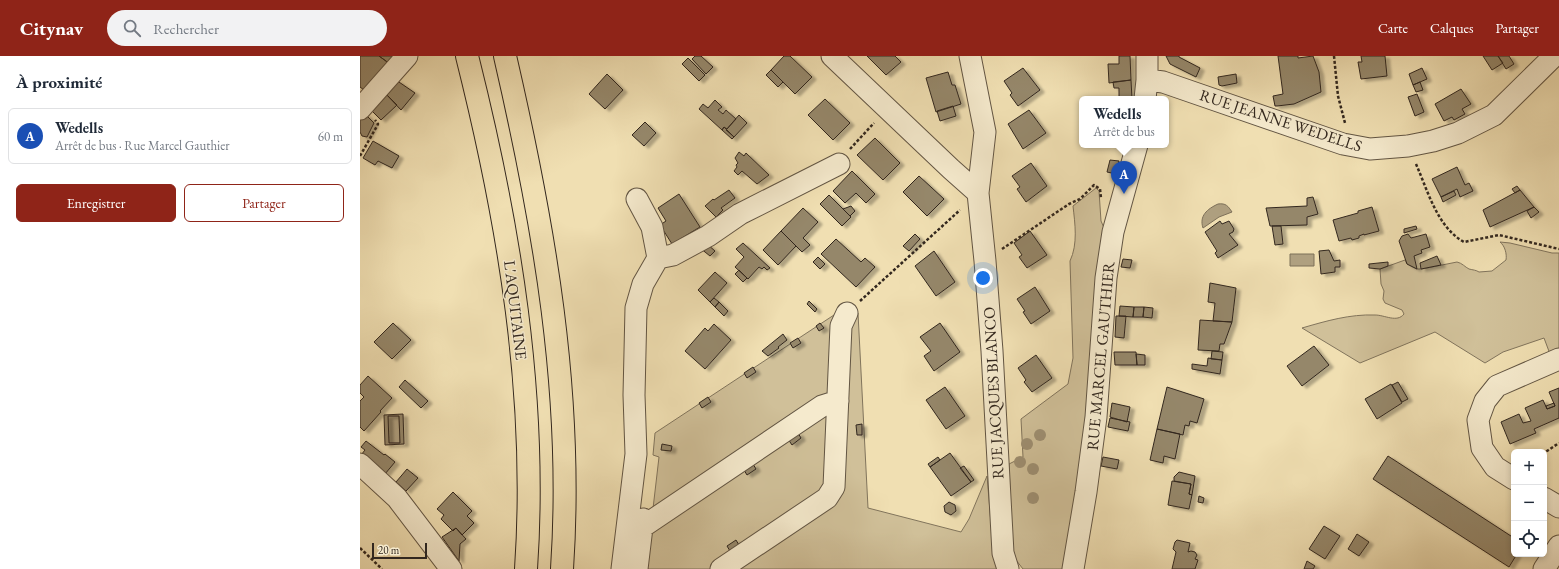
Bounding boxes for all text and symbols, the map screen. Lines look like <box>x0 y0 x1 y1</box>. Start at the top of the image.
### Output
search box <box>107 10 387 46</box>
text: Citynav <box>20 16 83 41</box>
icon: search <box>121 17 143 39</box>
text: Rechercher <box>153 19 219 38</box>
text: Carte <box>1378 19 1408 37</box>
text: Calques <box>1430 19 1474 37</box>
text: Partager <box>1496 19 1539 37</box>
text: À proximité <box>16 71 102 93</box>
street label: RUE JEANNE WEDELLS <box>1197 84 1365 157</box>
popup <box>1079 96 1169 148</box>
text: Wedells <box>1093 104 1141 123</box>
text: Wedells <box>55 118 103 137</box>
text: Arrêt de bus <box>1093 123 1155 140</box>
text: A <box>25 128 35 145</box>
text: 60 m <box>318 128 343 145</box>
text: Arrêt de bus · Rue Marcel Gauthier <box>55 137 230 154</box>
pin: A <box>1111 161 1137 194</box>
button: Enregistrer <box>16 184 176 222</box>
button: Partager <box>184 184 344 222</box>
street label: L'AQUITAINE <box>499 259 532 361</box>
street label: RUE MARCEL GAUTHIER <box>1082 260 1119 451</box>
your location <box>973 268 993 288</box>
street label: RUE JACQUES BLANCO <box>978 306 1009 480</box>
map controls <box>1511 449 1547 557</box>
button: + <box>1511 449 1547 485</box>
button: − <box>1511 485 1547 521</box>
button: locate <box>1511 521 1547 557</box>
scale bar <box>372 541 427 560</box>
text: 20 m <box>378 543 399 557</box>

